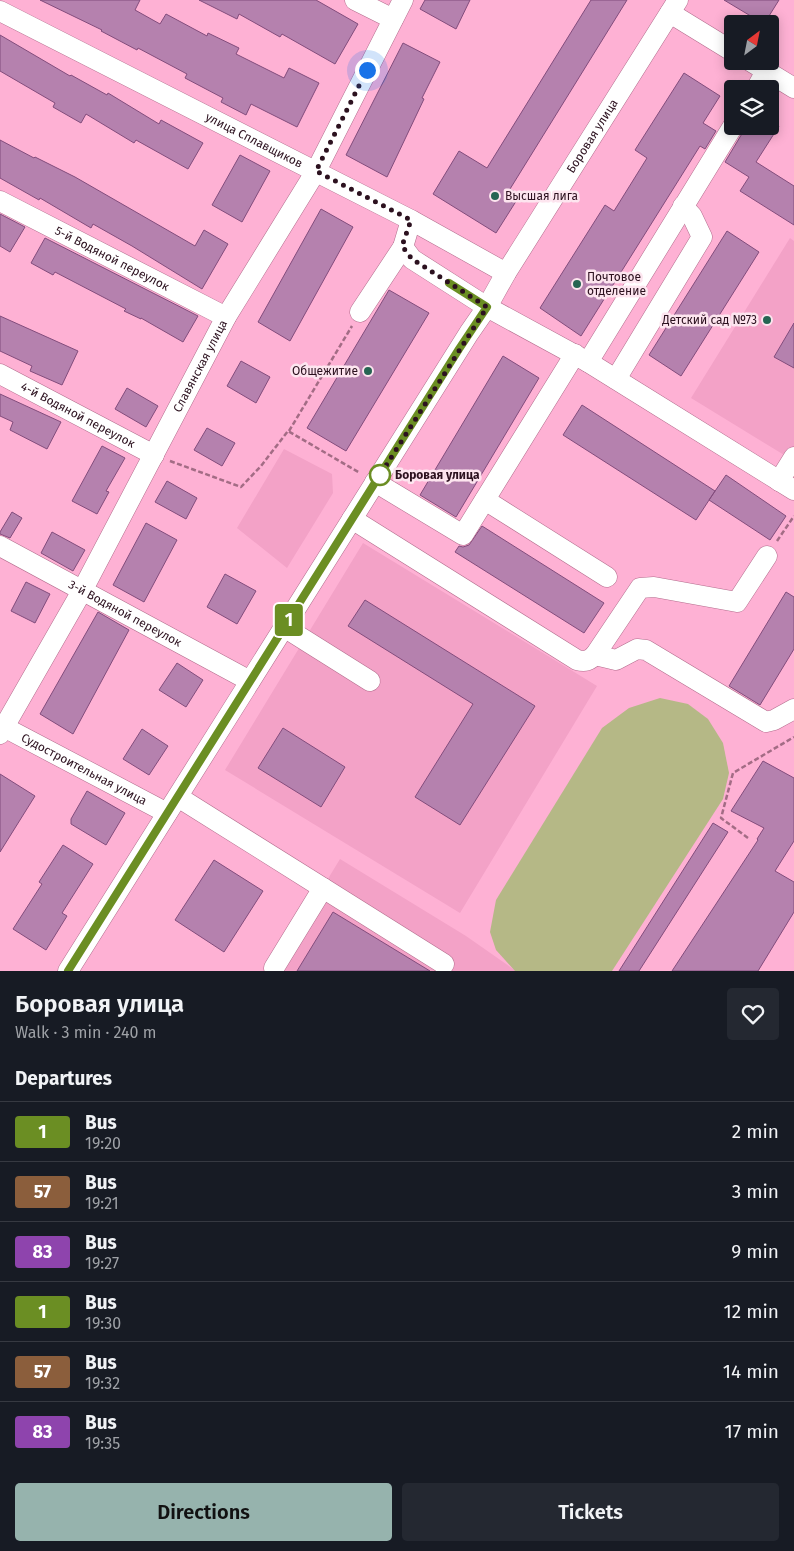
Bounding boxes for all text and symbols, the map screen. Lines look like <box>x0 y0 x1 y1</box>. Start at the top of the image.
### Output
north arrow <box>724 15 779 70</box>
map controls <box>724 15 779 135</box>
your location <box>355 58 380 83</box>
button: layers <box>724 80 779 135</box>
street label: Боровая улица <box>564 97 621 176</box>
street label: улица Сплавщиков <box>203 110 305 171</box>
place label: Высшая лига <box>505 189 578 203</box>
marker: Высшая лига <box>489 190 501 202</box>
street label: 5-й Водяной переулок <box>53 223 172 294</box>
place label: Почтовое отделение <box>587 270 646 298</box>
marker: Почтовое отделение <box>571 278 583 290</box>
place label: Детский сад №73 <box>661 313 757 327</box>
marker: Детский сад №73 <box>761 314 773 326</box>
street label: Славянская улица <box>170 317 230 415</box>
place label: Общежитие <box>292 364 358 378</box>
marker: Общежитие <box>362 365 374 377</box>
street label: 4-й Водяной переулок <box>18 379 138 451</box>
marker: Боровая улица <box>369 464 391 486</box>
place label: Боровая улица <box>395 468 480 482</box>
street label: 3-й Водяной переулок <box>66 577 185 650</box>
line badge: 1 <box>273 604 305 636</box>
text: 1 <box>285 609 293 631</box>
street label: Судостроительная улица <box>19 731 149 808</box>
button: heart <box>727 988 779 1040</box>
text: Боровая улица <box>15 990 184 1018</box>
text: Walk · 3 min · 240 m <box>15 1023 157 1042</box>
text: Departures <box>15 1067 112 1090</box>
text: Bus <box>85 1111 117 1134</box>
text: 2 min <box>732 1120 779 1143</box>
text: 1 <box>38 1121 47 1143</box>
text: 19:20 <box>85 1134 121 1153</box>
text: Bus <box>85 1171 117 1194</box>
text: 3 min <box>732 1180 779 1203</box>
text: 57 <box>34 1181 51 1203</box>
text: 19:21 <box>85 1194 119 1213</box>
text: Bus <box>85 1231 117 1254</box>
text: 9 min <box>731 1240 779 1263</box>
text: 83 <box>33 1241 52 1263</box>
text: 19:27 <box>85 1254 119 1273</box>
text: Bus <box>85 1291 117 1314</box>
text: 12 min <box>724 1300 779 1323</box>
text: 1 <box>38 1301 47 1323</box>
text: 19:30 <box>85 1314 121 1333</box>
text: Bus <box>85 1351 117 1374</box>
text: 14 min <box>723 1360 779 1383</box>
text: 57 <box>34 1361 51 1383</box>
text: 19:32 <box>85 1374 120 1393</box>
text: Bus <box>85 1411 117 1434</box>
text: 17 min <box>725 1420 779 1443</box>
text: 83 <box>33 1421 52 1443</box>
text: 19:35 <box>85 1434 120 1453</box>
button: Directions <box>15 1483 392 1541</box>
button: Tickets <box>402 1483 779 1541</box>

